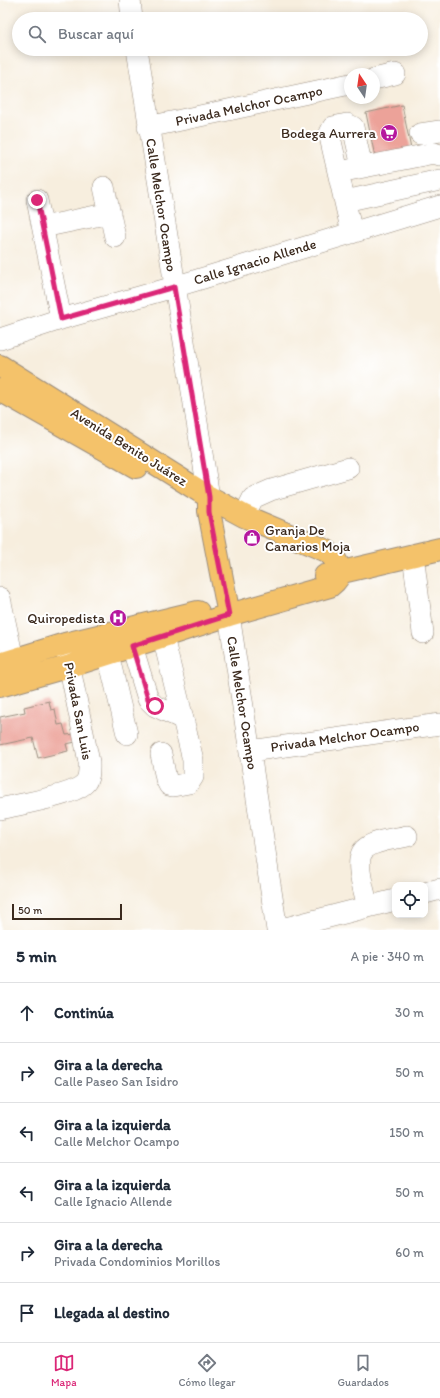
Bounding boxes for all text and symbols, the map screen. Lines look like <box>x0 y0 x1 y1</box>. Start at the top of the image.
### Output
search box <box>12 12 428 56</box>
icon: search <box>26 23 48 45</box>
text: Buscar aquí <box>58 25 134 43</box>
north arrow <box>344 68 380 104</box>
street label: Privada Melchor Ocampo <box>174 82 324 130</box>
supermarket icon: Bodega Aurrera <box>379 123 399 143</box>
place label: Bodega Aurrera <box>281 125 377 142</box>
street label: Calle Melchor Ocampo <box>142 137 180 273</box>
route end <box>28 191 46 209</box>
street label: Calle Ignacio Allende <box>192 235 319 289</box>
street label: Avenida Benito Juárez <box>68 404 191 490</box>
place label: Granja De Canarios Moja <box>265 522 351 555</box>
shop icon: Granja De Canarios Moja <box>242 528 262 548</box>
hospital icon: Quiropedista <box>108 608 128 628</box>
place label: Quiropedista <box>27 610 106 627</box>
street label: Calle Melchor Ocampo <box>223 635 261 771</box>
street label: Privada San Luis <box>60 661 96 761</box>
route start <box>146 697 164 715</box>
street label: Privada Melchor Ocampo <box>270 718 420 756</box>
map controls <box>392 882 428 918</box>
button: locate <box>392 882 428 918</box>
scale bar <box>12 902 122 921</box>
text: 50 m <box>18 904 42 917</box>
text: 5 min <box>16 946 56 966</box>
text: A pie · 340 m <box>351 949 424 964</box>
icon: ahead <box>16 1002 38 1024</box>
text: Continúa <box>54 1004 114 1022</box>
text: 30 m <box>395 1005 424 1020</box>
text: Gira a la derecha <box>54 1056 163 1074</box>
icon: right <box>16 1062 38 1084</box>
text: 50 m <box>395 1065 424 1080</box>
text: Calle Paseo San Isidro <box>54 1074 178 1089</box>
text: Gira a la izquierda <box>54 1116 171 1134</box>
icon: left <box>16 1122 38 1144</box>
text: 150 m <box>389 1125 424 1140</box>
text: Calle Melchor Ocampo <box>54 1134 179 1149</box>
text: Gira a la izquierda <box>54 1176 171 1194</box>
icon: left <box>16 1182 38 1204</box>
text: 50 m <box>395 1185 424 1200</box>
text: Calle Ignacio Allende <box>54 1194 172 1209</box>
text: Gira a la derecha <box>54 1236 163 1254</box>
icon: right <box>16 1242 38 1264</box>
text: 60 m <box>395 1245 424 1260</box>
text: Privada Condominios Morillos <box>54 1254 220 1269</box>
icon: arrive <box>16 1302 38 1324</box>
text: Llegada al destino <box>54 1304 170 1322</box>
tab: Mapa <box>51 1352 77 1389</box>
tab: Cómo llegar <box>179 1352 236 1389</box>
tab: Guardados <box>337 1352 389 1389</box>

